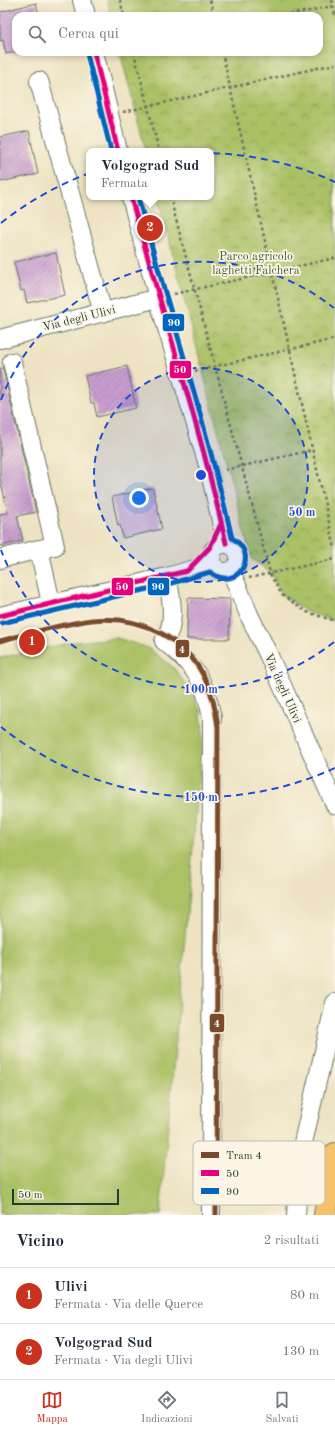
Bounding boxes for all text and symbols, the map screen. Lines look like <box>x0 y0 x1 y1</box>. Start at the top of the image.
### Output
search box <box>12 12 323 56</box>
icon: search <box>26 23 48 45</box>
text: Cerca qui <box>58 27 119 42</box>
popup <box>86 148 214 200</box>
text: Volgograd Sud <box>101 159 199 174</box>
text: Fermata <box>101 177 148 190</box>
pin: 2 <box>137 213 163 243</box>
park label: Parco agricolo laghetti Falchera <box>212 251 300 277</box>
street label: Via degli Ulivi <box>41 304 117 334</box>
line badge: 90 <box>162 313 185 332</box>
text: 90 <box>168 318 180 329</box>
line badge: 50 <box>169 360 192 379</box>
text: 50 <box>174 365 186 376</box>
centre of rings <box>194 468 208 482</box>
your location <box>129 488 149 508</box>
text: 50 m <box>289 506 316 519</box>
line badge: 50 <box>111 577 134 596</box>
line badge: 90 <box>147 577 170 596</box>
text: 50 <box>116 582 128 593</box>
text: 90 <box>152 582 164 593</box>
pin: 1 <box>19 627 45 657</box>
line badge: 4 <box>175 639 190 658</box>
text: 4 <box>179 645 185 656</box>
street label: Via degli Ulivi <box>261 652 303 725</box>
text: 100 m <box>184 684 218 696</box>
text: 150 m <box>184 791 218 804</box>
line badge: 4 <box>209 1013 225 1033</box>
text: 4 <box>214 1019 220 1030</box>
legend <box>193 1141 325 1205</box>
text: Tram 4 <box>226 1151 262 1162</box>
text: 50 <box>226 1169 239 1180</box>
scale bar <box>12 1187 119 1206</box>
text: 90 <box>226 1187 239 1198</box>
text: 50 m <box>18 1190 43 1201</box>
text: Vicino <box>16 1233 64 1250</box>
text: 2 risultati <box>264 1234 319 1247</box>
text: Ulivi <box>54 1280 87 1295</box>
text: 1 <box>25 1289 33 1302</box>
text: 80 m <box>290 1289 319 1302</box>
text: Fermata · Via delle Querce <box>54 1298 203 1311</box>
text: Volgograd Sud <box>54 1336 153 1351</box>
text: 2 <box>25 1345 33 1358</box>
text: 130 m <box>282 1345 319 1358</box>
text: Fermata · Via degli Ulivi <box>54 1354 193 1367</box>
tab: Mappa <box>37 1389 68 1427</box>
tab: Indicazioni <box>141 1389 192 1427</box>
tab: Salvati <box>266 1389 298 1427</box>

